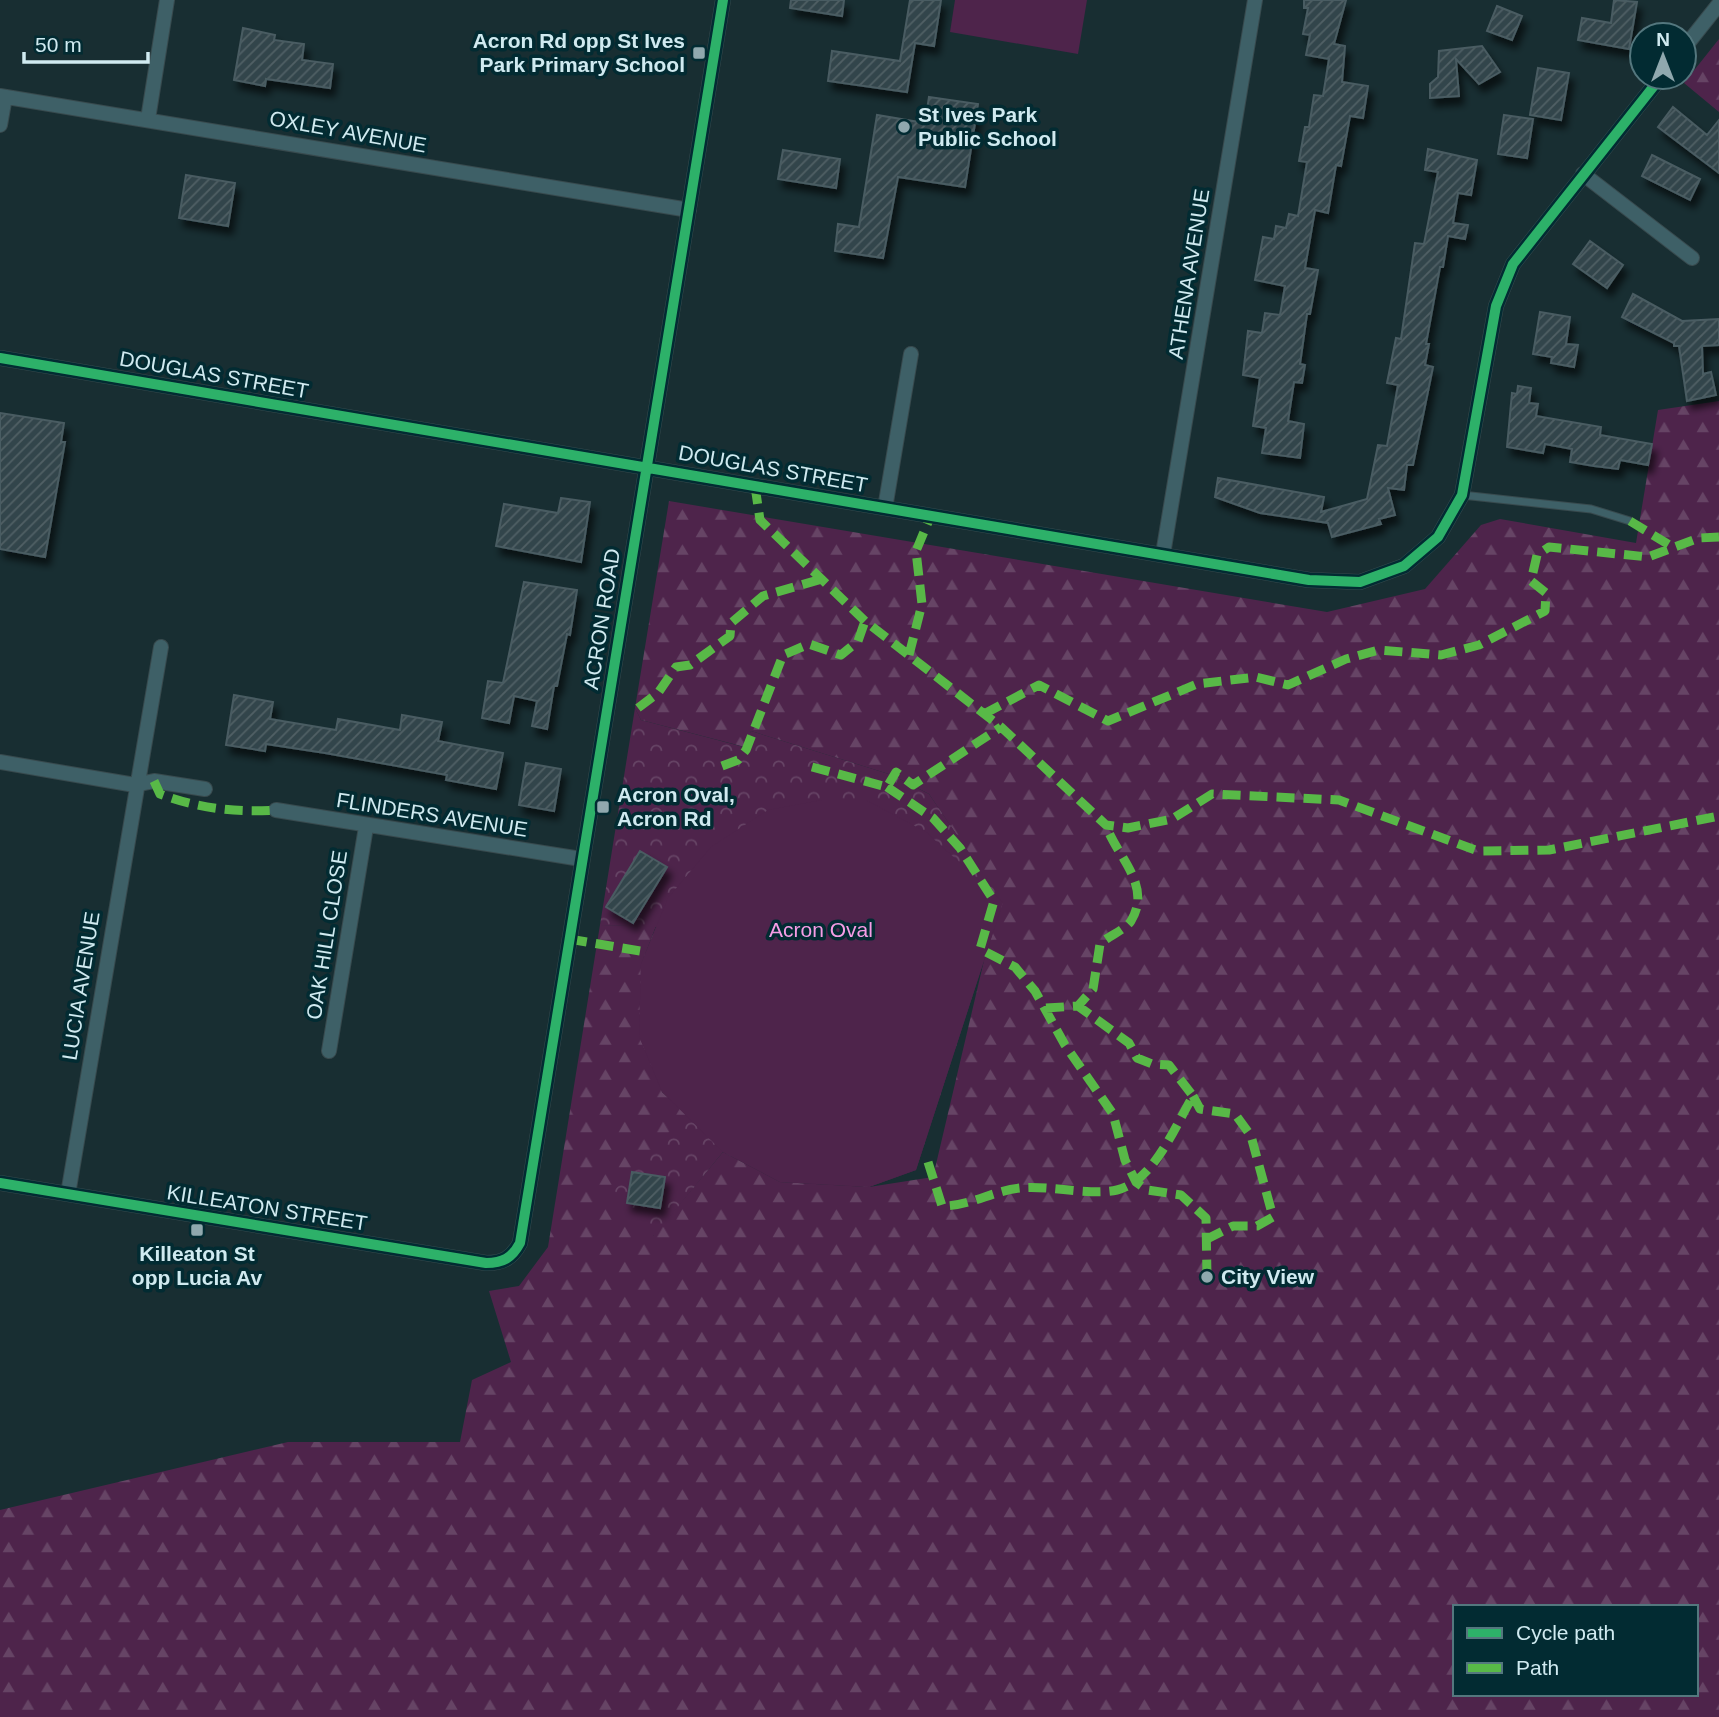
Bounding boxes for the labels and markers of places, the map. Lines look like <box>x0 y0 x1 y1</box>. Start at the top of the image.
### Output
place label: Acron Rd opp St Ives Park Primary School <box>473 29 685 76</box>
marker: Acron Rd opp St Ives Park Primary School <box>691 45 707 61</box>
place label: St Ives Park Public School <box>918 103 1057 150</box>
marker: St Ives Park Public School <box>896 119 912 135</box>
place label: Acron Oval, Acron Rd <box>617 783 735 830</box>
marker: Acron Oval, Acron Rd <box>595 799 611 815</box>
marker: Killeaton St opp Lucia Av <box>189 1222 205 1238</box>
place label: Killeaton St opp Lucia Av <box>132 1242 262 1289</box>
place label: City View <box>1221 1265 1315 1288</box>
marker: City View <box>1199 1269 1215 1285</box>

